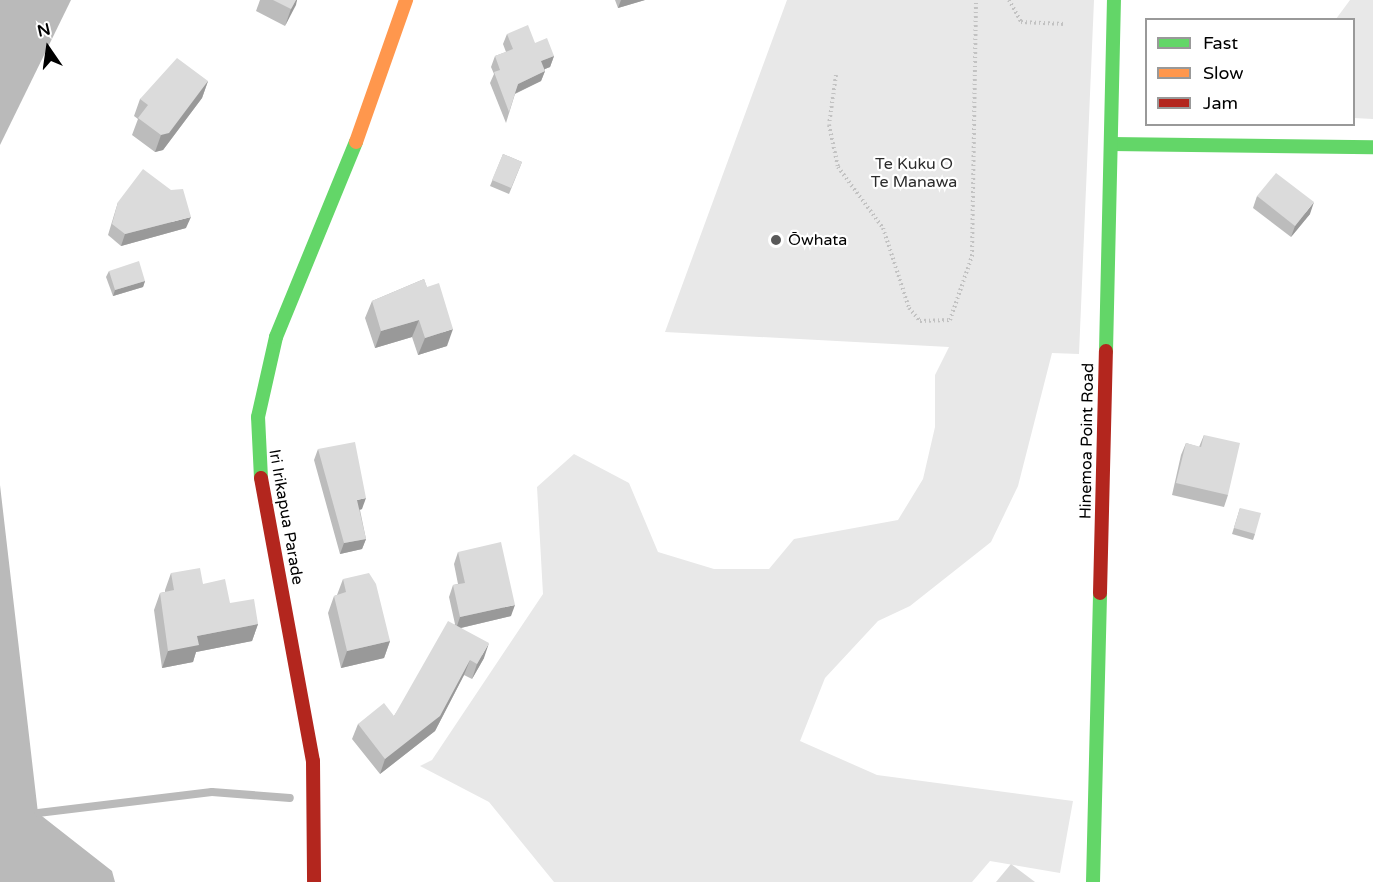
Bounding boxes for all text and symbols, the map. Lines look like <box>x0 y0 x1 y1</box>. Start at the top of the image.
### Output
north arrow <box>18 18 78 78</box>
legend <box>1145 18 1355 126</box>
text: N <box>35 19 52 42</box>
text: Fast <box>1203 32 1238 54</box>
text: Slow <box>1203 62 1244 84</box>
text: Jam <box>1203 92 1238 114</box>
park label: Te Kuku O Te Manawa <box>871 154 957 192</box>
place label: Ōwhata <box>788 230 847 250</box>
marker: Ōwhata <box>769 233 783 247</box>
street label: Hinemoa Point Road <box>1076 363 1098 519</box>
street label: Iri Irikapua Parade <box>265 448 307 586</box>

